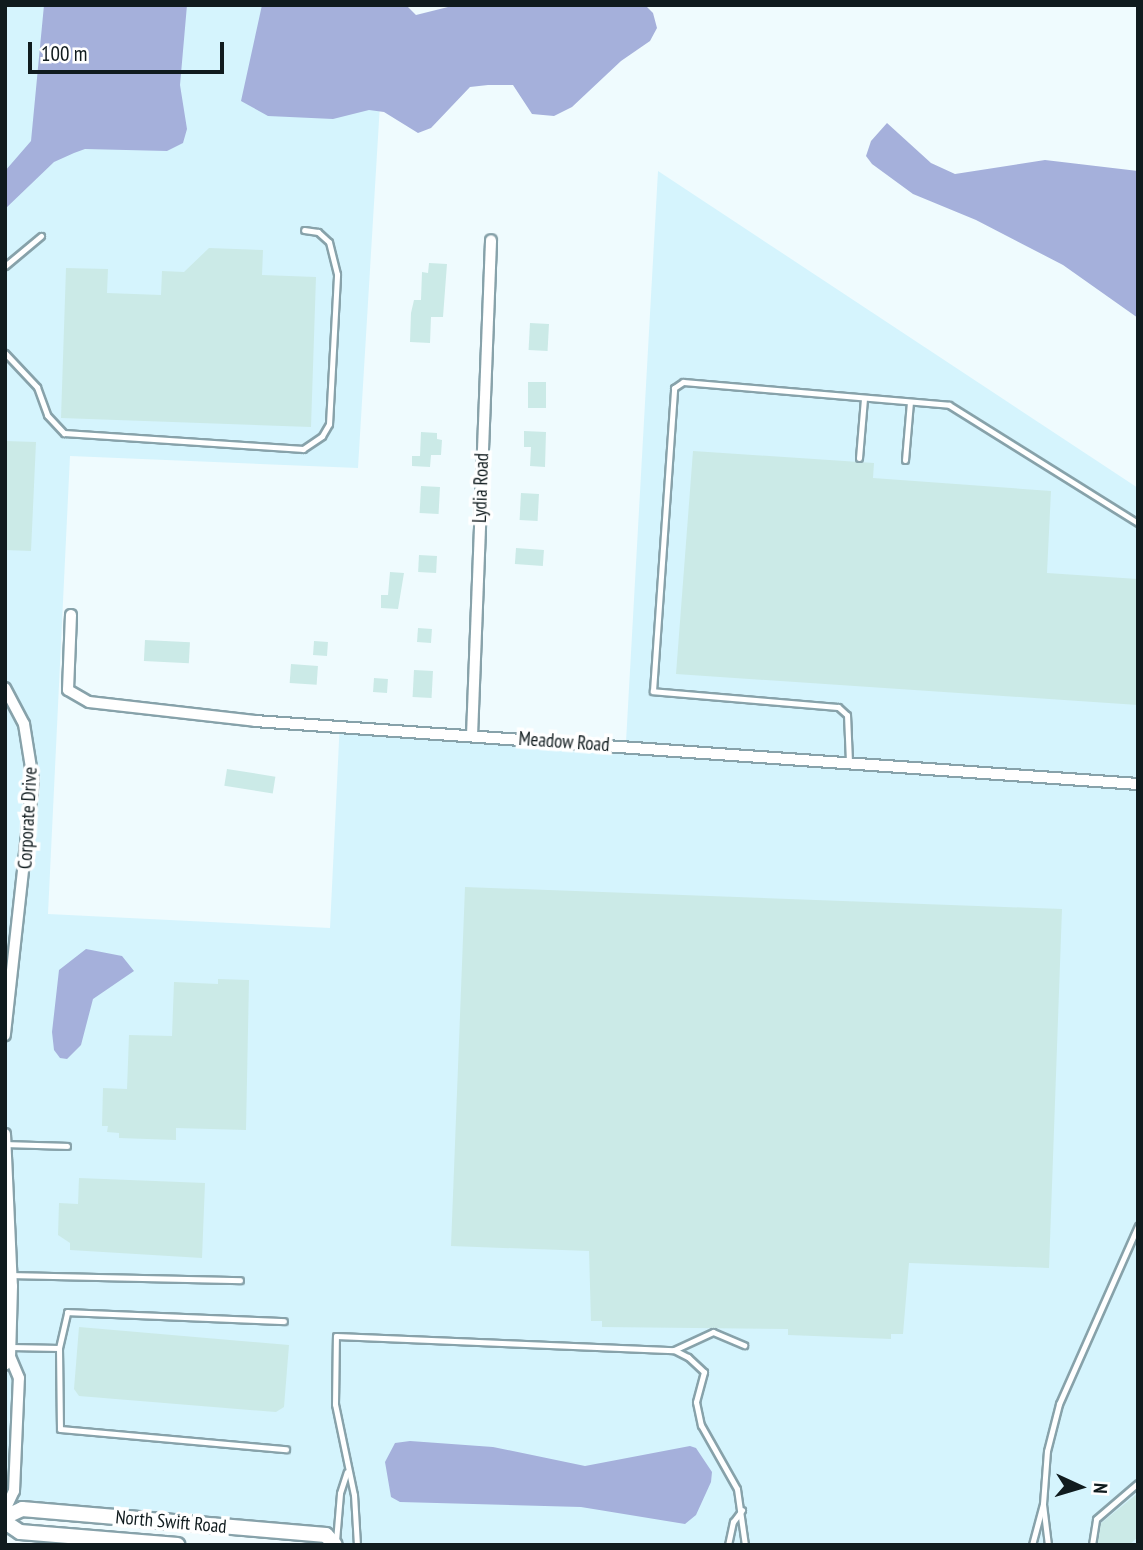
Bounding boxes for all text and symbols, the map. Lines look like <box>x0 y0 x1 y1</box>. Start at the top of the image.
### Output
scale bar <box>32 28 228 72</box>
text: 100 m <box>41 40 87 67</box>
street label: Lydia Road <box>468 453 494 523</box>
street label: Meadow Road <box>518 727 610 757</box>
street label: Corporate Drive <box>14 766 42 870</box>
north arrow <box>1045 1452 1115 1522</box>
text: N <box>1089 1482 1113 1494</box>
street label: North Swift Road <box>114 1506 228 1538</box>

